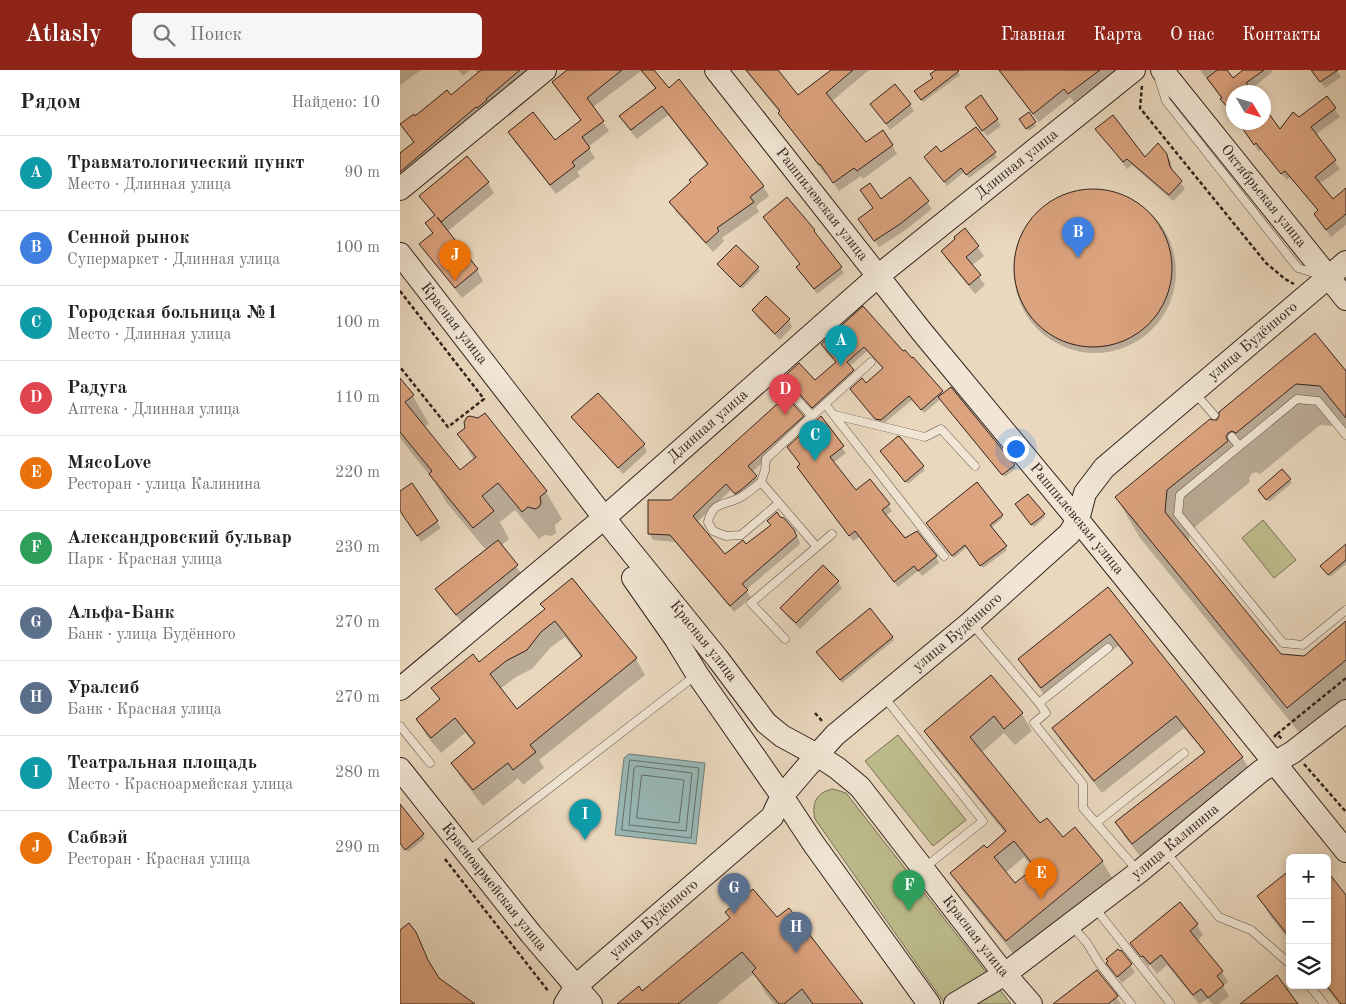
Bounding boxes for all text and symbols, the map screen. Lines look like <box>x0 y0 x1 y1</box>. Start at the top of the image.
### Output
search box <box>132 13 482 58</box>
icon: search <box>150 21 178 49</box>
text: Atlasly <box>25 23 102 47</box>
text: Поиск <box>190 26 242 45</box>
text: Главная <box>1001 26 1065 44</box>
text: Карта <box>1093 26 1142 44</box>
text: О нас <box>1170 26 1214 44</box>
text: Контакты <box>1242 26 1321 44</box>
north arrow <box>1226 85 1271 130</box>
text: Рядом <box>20 92 81 113</box>
text: Найдено: 10 <box>291 95 380 111</box>
street label: Длинная улица <box>973 126 1061 202</box>
street label: Октябрьская улица <box>1218 142 1309 251</box>
street label: Рашпилевская улица <box>773 145 871 264</box>
text: Травматологический пункт <box>67 154 304 173</box>
text: A <box>30 165 42 181</box>
text: 90 m <box>344 165 380 181</box>
text: Место · Длинная улица <box>67 177 231 193</box>
pin: B <box>1062 217 1094 258</box>
text: Сенной рынок <box>67 229 189 248</box>
text: B <box>30 240 42 256</box>
text: 100 m <box>335 240 380 256</box>
pin: J <box>439 240 471 281</box>
text: Супермаркет · Длинная улица <box>67 252 280 268</box>
street label: Красная улица <box>418 280 490 368</box>
street label: улица Будённого <box>1205 299 1300 383</box>
text: Городская больница №1 <box>67 304 278 323</box>
text: C <box>31 315 41 331</box>
text: 100 m <box>335 315 380 331</box>
pin: A <box>825 325 857 366</box>
text: Место · Длинная улица <box>67 327 231 343</box>
pin: D <box>769 374 801 415</box>
text: Радуга <box>67 379 127 398</box>
street label: Длинная улица <box>665 387 751 465</box>
text: D <box>30 390 42 406</box>
text: 110 m <box>335 390 380 406</box>
text: Аптека · Длинная улица <box>67 402 240 418</box>
pin: C <box>799 420 831 461</box>
your location <box>1003 436 1029 462</box>
text: МясоLove <box>67 454 152 473</box>
street label: Рашпилевская улица <box>1027 461 1127 578</box>
text: E <box>30 465 42 481</box>
text: 220 m <box>335 465 380 481</box>
text: Ресторан · улица Калинина <box>67 477 261 493</box>
text: Александровский бульвар <box>67 529 292 548</box>
text: F <box>31 540 41 556</box>
text: 230 m <box>335 540 380 556</box>
text: Парк · Красная улица <box>67 552 223 568</box>
street label: улица Будённого <box>910 590 1005 674</box>
street label: Красная улица <box>667 598 740 685</box>
text: Альфа-Банк <box>67 604 175 623</box>
text: G <box>30 615 42 631</box>
text: 270 m <box>335 615 380 631</box>
text: Банк · улица Будённого <box>67 627 236 643</box>
text: Уралсиб <box>67 679 139 698</box>
text: H <box>29 690 43 706</box>
text: 270 m <box>335 690 380 706</box>
text: Банк · Красная улица <box>67 702 222 718</box>
text: Театральная площадь <box>67 754 257 773</box>
text: I <box>32 765 40 781</box>
text: 280 m <box>335 765 380 781</box>
text: Место · Красноармейская улица <box>67 777 293 793</box>
pin: I <box>569 799 601 840</box>
street label: улица Калинина <box>1129 801 1222 882</box>
street label: Красноармейская улица <box>439 820 550 954</box>
text: Сабвэй <box>67 829 128 848</box>
text: J <box>32 840 40 856</box>
text: 290 m <box>335 840 380 856</box>
text: Ресторан · Красная улица <box>67 852 250 868</box>
map controls <box>1286 854 1331 989</box>
button: + <box>1286 854 1331 899</box>
pin: E <box>1025 858 1057 899</box>
pin: F <box>893 870 925 911</box>
pin: G <box>718 873 750 914</box>
street label: улица Будённого <box>607 877 701 961</box>
street label: Красная улица <box>939 893 1012 981</box>
button: − <box>1286 899 1331 944</box>
pin: H <box>780 912 812 953</box>
button: layers <box>1286 944 1331 989</box>

